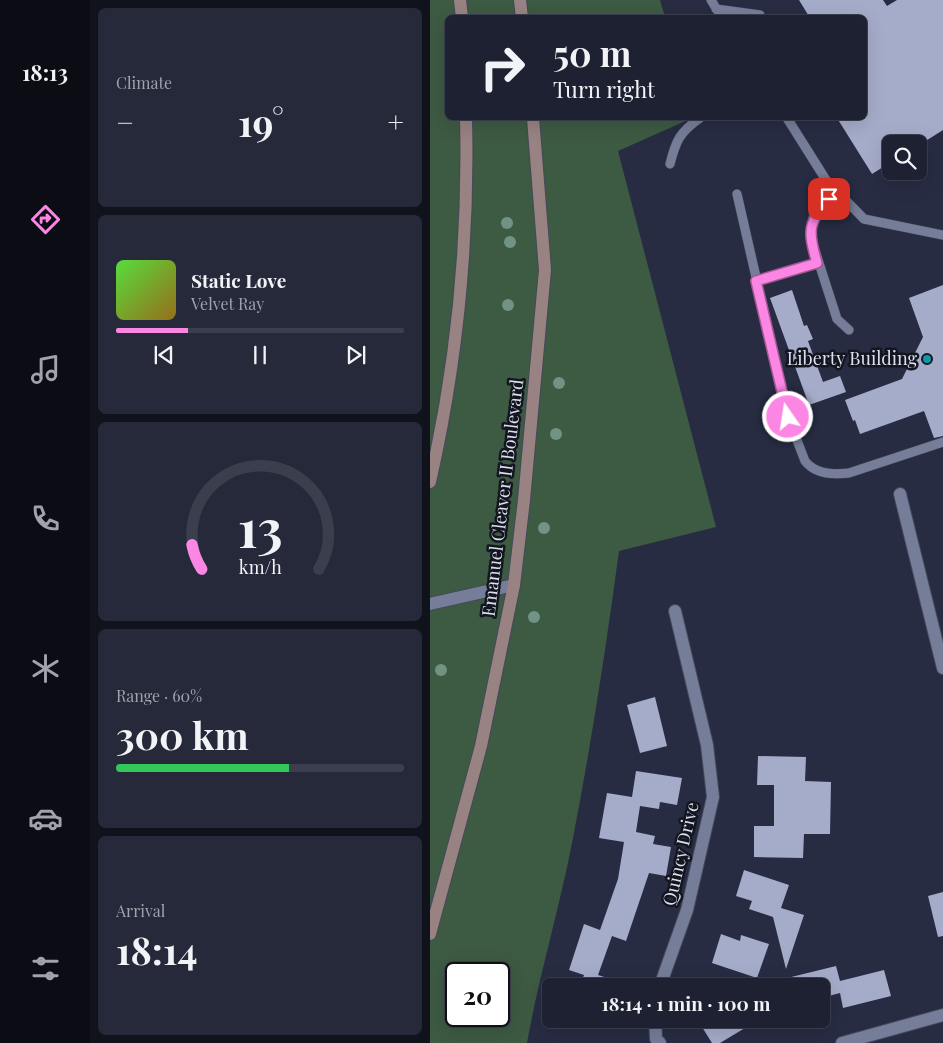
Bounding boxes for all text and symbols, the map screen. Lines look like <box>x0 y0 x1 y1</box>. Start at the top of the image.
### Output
text: 50 m <box>553 29 631 76</box>
icon: right <box>470 35 535 100</box>
text: 18:13 <box>22 57 68 87</box>
text: Climate <box>116 72 172 93</box>
text: Turn right <box>553 74 655 104</box>
text: 19° <box>238 96 284 147</box>
text: − <box>116 103 134 140</box>
text: + <box>388 103 404 140</box>
map controls <box>882 135 927 180</box>
button: search <box>882 135 927 180</box>
pin <box>808 178 850 220</box>
icon: arrive <box>815 185 843 213</box>
icon: directions <box>28 202 63 237</box>
text: Static Love <box>191 267 286 293</box>
text: Velvet Ray <box>191 293 264 314</box>
icon: previous <box>150 341 178 369</box>
icon: pause <box>246 341 274 369</box>
icon: next <box>342 341 370 369</box>
place label: Liberty Building <box>787 346 917 370</box>
icon: music <box>28 352 63 387</box>
marker: Liberty Building <box>921 353 933 365</box>
street label: Emanuel Cleaver II Boulevard <box>476 377 529 618</box>
position arrow <box>761 390 813 442</box>
text: 13 <box>238 492 282 561</box>
icon: phone <box>28 501 63 536</box>
text: km/h <box>239 555 282 578</box>
icon: climate <box>28 651 63 686</box>
text: Range · 60% <box>116 685 202 706</box>
text: 300 km <box>116 709 249 760</box>
street label: Quincy Drive <box>656 800 704 908</box>
icon: car <box>28 801 63 836</box>
text: Arrival <box>116 900 165 921</box>
text: 18:14 <box>116 924 198 975</box>
icon: filters <box>28 951 63 986</box>
speed limit sign: 20 <box>445 962 510 1027</box>
text: 18:14 · 1 min · 100 m <box>602 990 770 1016</box>

